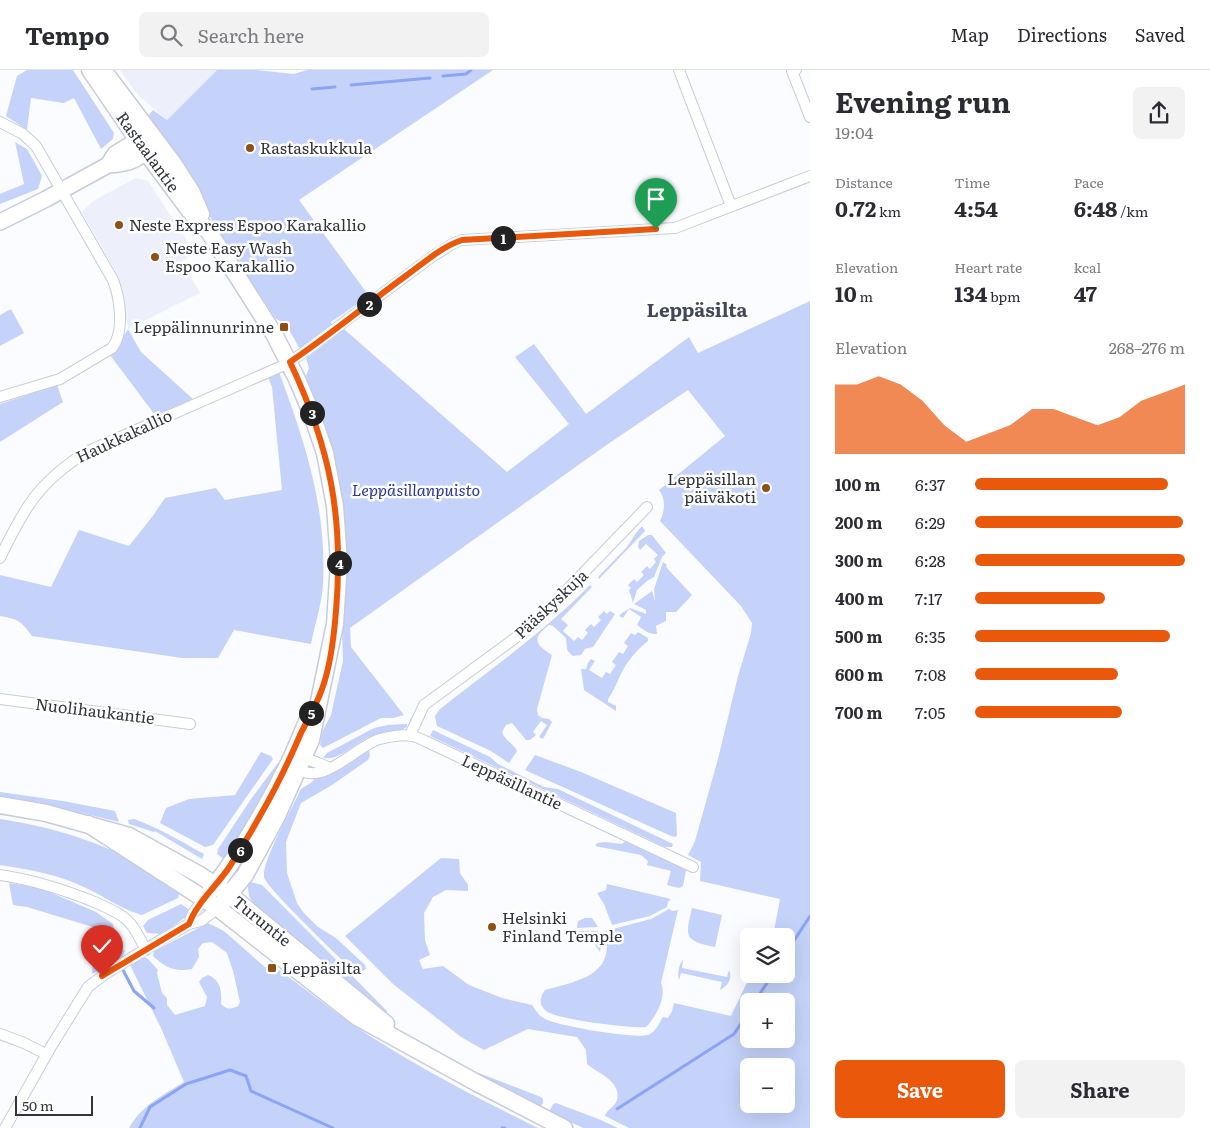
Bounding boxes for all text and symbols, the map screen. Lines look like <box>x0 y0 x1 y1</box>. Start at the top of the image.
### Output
search box <box>139 12 489 57</box>
text: Tempo <box>25 17 109 52</box>
icon: search <box>157 21 185 49</box>
text: Search here <box>197 21 304 49</box>
text: Map <box>951 21 989 48</box>
text: Directions <box>1017 21 1107 48</box>
text: Saved <box>1135 21 1185 48</box>
text: Evening run <box>835 80 1011 122</box>
button: share <box>1133 87 1185 139</box>
street label: Rastaalantie <box>111 106 186 197</box>
text: 19:04 <box>835 120 873 144</box>
place label: Rastaskukkula <box>260 135 372 159</box>
marker: Rastaskukkula <box>244 142 256 154</box>
text: Distance <box>835 172 893 192</box>
text: Time <box>954 172 990 192</box>
text: Pace <box>1074 172 1104 192</box>
pin <box>635 178 677 229</box>
icon: arrive <box>642 185 670 213</box>
text: 0.72 <box>835 192 876 223</box>
text: 4:54 <box>954 192 998 223</box>
text: 6:48 <box>1074 192 1118 223</box>
text: km <box>876 201 901 221</box>
text: /km <box>1118 201 1148 221</box>
place label: Neste Express Espoo Karakallio <box>129 212 366 236</box>
marker: Neste Express Espoo Karakallio <box>113 219 125 231</box>
pin: 1 <box>490 226 516 250</box>
text: 1 <box>501 228 506 248</box>
place label: Neste Easy Wash Espoo Karakallio <box>165 235 295 277</box>
marker: Neste Easy Wash Espoo Karakallio <box>149 251 161 263</box>
text: Elevation <box>835 257 898 277</box>
text: Heart rate <box>954 257 1022 277</box>
text: kcal <box>1074 257 1101 277</box>
text: 10 <box>835 277 857 308</box>
text: 134 <box>954 277 987 308</box>
text: 47 <box>1074 277 1097 308</box>
text: m <box>857 286 873 306</box>
text: bpm <box>987 286 1021 306</box>
pin: 2 <box>356 292 382 316</box>
text: 2 <box>366 294 373 314</box>
district label: Leppäsilta <box>647 295 747 323</box>
place label: Leppälinnunrinne <box>133 314 274 338</box>
marker: Leppälinnunrinne <box>278 321 290 333</box>
text: Elevation <box>835 335 907 359</box>
text: 268–276 m <box>1109 335 1185 359</box>
pin: 3 <box>300 400 324 426</box>
street label: Haukkakallio <box>72 402 176 468</box>
text: 3 <box>309 403 316 423</box>
place label: Leppäsillan päiväkoti <box>667 466 756 508</box>
text: 100 m <box>835 472 881 496</box>
text: 6:37 <box>915 472 945 496</box>
park label: Leppäsillanpuisto <box>352 477 480 501</box>
marker: Leppäsillan päiväkoti <box>760 482 772 494</box>
text: 200 m <box>835 510 882 534</box>
text: 6:29 <box>915 510 945 534</box>
text: 300 m <box>835 548 883 572</box>
text: 6:28 <box>915 548 946 572</box>
pin: 4 <box>326 550 352 576</box>
text: 4 <box>335 553 344 573</box>
street label: Pääskyskuja <box>508 563 593 644</box>
text: 400 m <box>835 586 884 610</box>
text: 7:17 <box>915 586 942 610</box>
text: 500 m <box>835 624 883 648</box>
text: 6:35 <box>915 624 945 648</box>
text: 600 m <box>835 662 883 686</box>
text: 7:08 <box>915 662 946 686</box>
street label: Nuolihaukantie <box>34 691 156 729</box>
pin: 5 <box>298 700 324 726</box>
text: 700 m <box>835 700 883 724</box>
text: 7:05 <box>915 700 946 724</box>
text: 5 <box>308 703 315 723</box>
street label: Leppäsillantie <box>458 747 567 815</box>
pin: 6 <box>228 838 252 862</box>
text: 6 <box>236 840 245 860</box>
street label: Turuntie <box>228 889 297 951</box>
place label: Helsinki Finland Temple <box>502 905 622 947</box>
marker: Helsinki Finland Temple <box>486 921 498 933</box>
pin <box>81 925 123 976</box>
map controls <box>740 928 795 1113</box>
button: layers <box>740 928 795 983</box>
icon: check <box>88 932 116 960</box>
place label: Leppäsilta <box>282 955 361 979</box>
marker: Leppäsilta <box>266 962 278 974</box>
button: + <box>740 993 795 1048</box>
button: − <box>740 1058 795 1113</box>
button: Save <box>835 1060 1005 1118</box>
button: Share <box>1015 1060 1185 1118</box>
scale bar <box>15 1093 92 1116</box>
text: 50 m <box>22 1095 54 1115</box>

